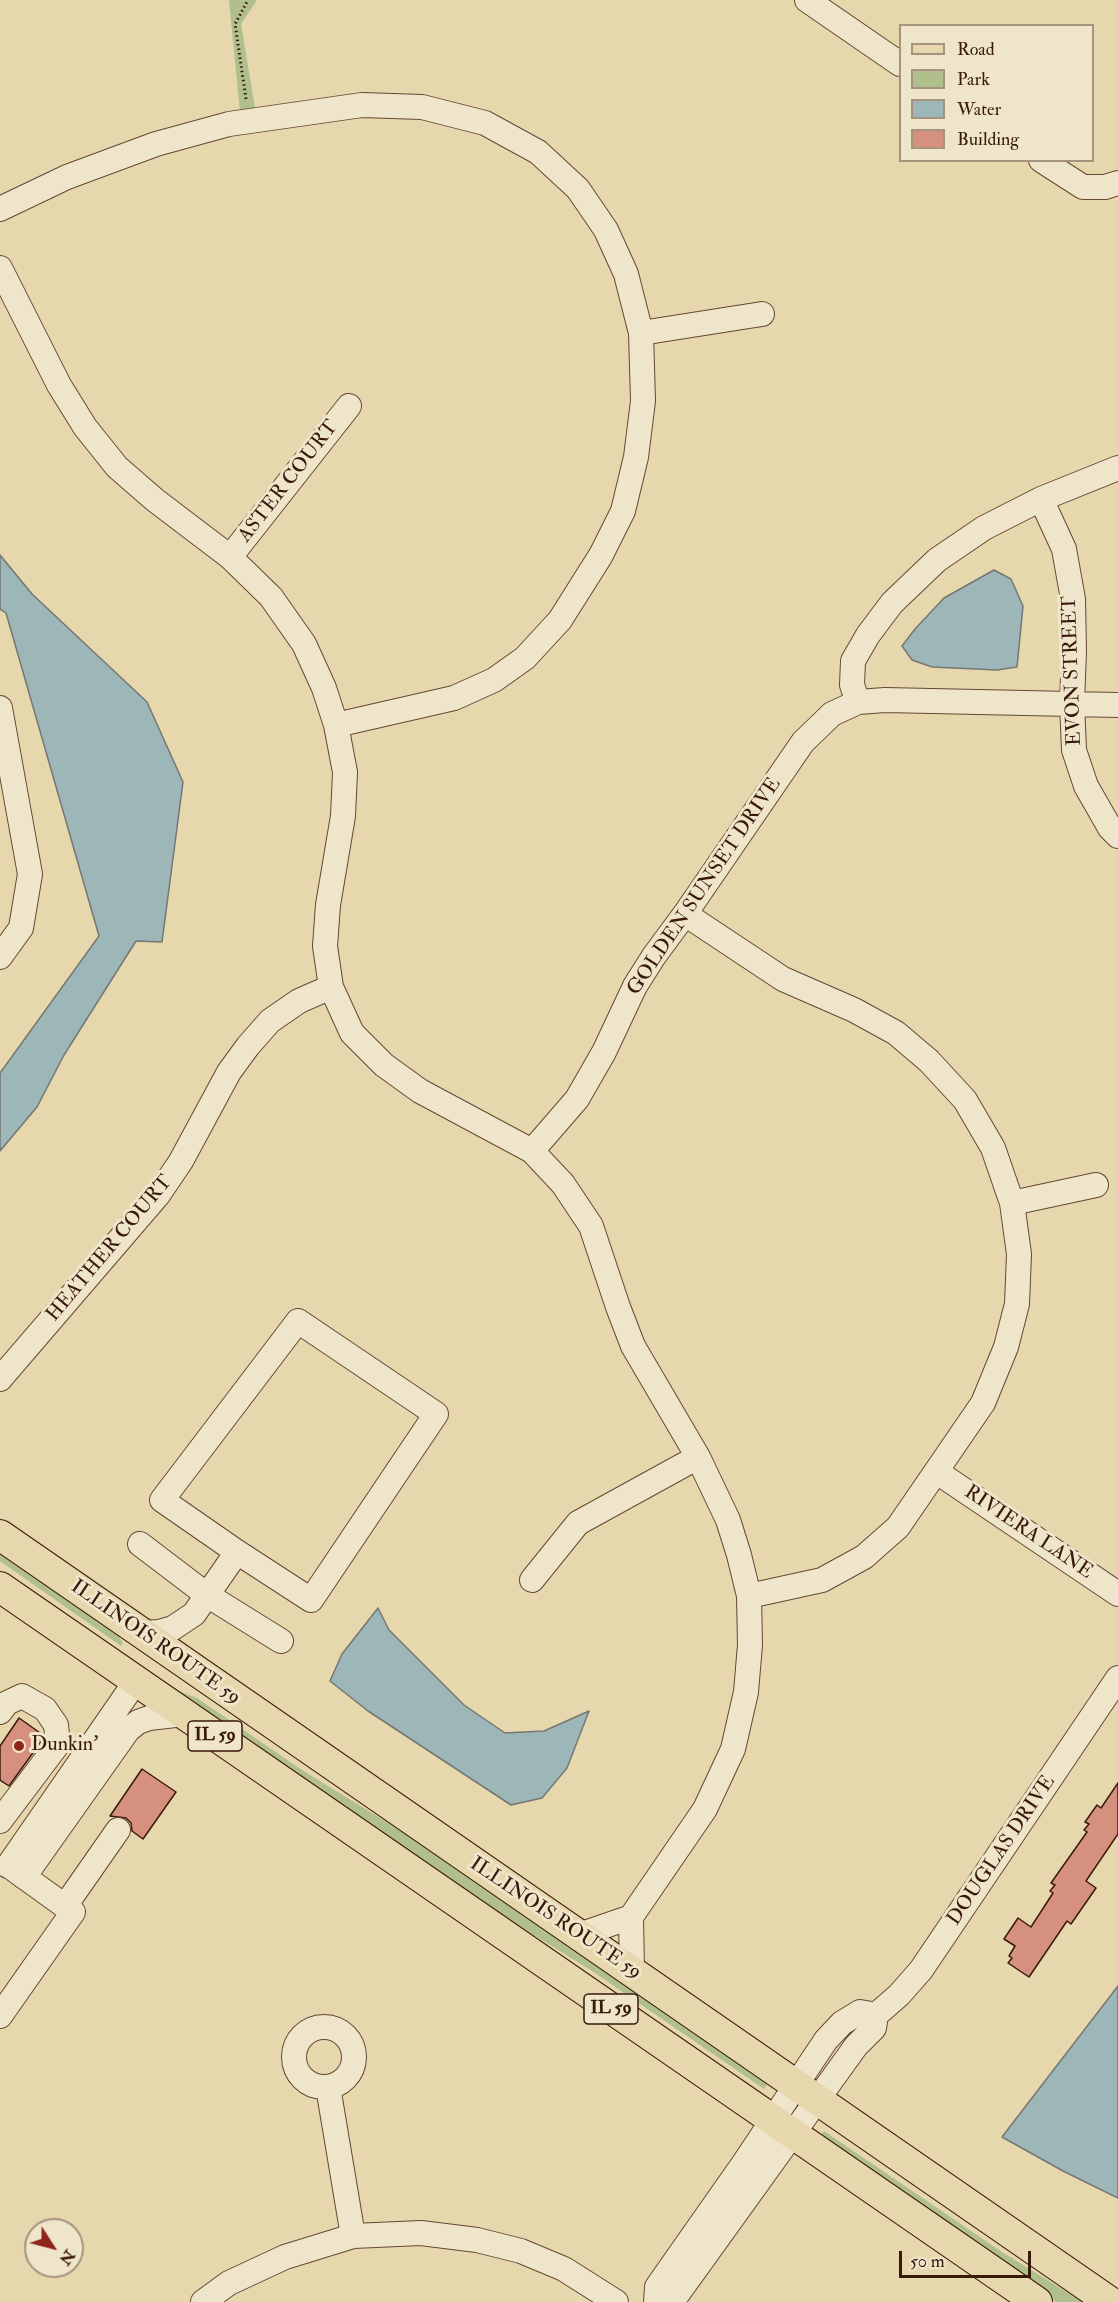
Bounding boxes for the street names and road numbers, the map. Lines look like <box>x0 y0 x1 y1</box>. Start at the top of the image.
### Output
street label: ASTER COURT <box>234 416 344 548</box>
street label: EVON STREET <box>1058 596 1088 746</box>
street label: GOLDEN SUNSET DRIVE <box>623 774 787 1000</box>
street label: HEATHER COURT <box>42 1171 178 1327</box>
street label: RIVIERA LANE <box>959 1481 1097 1585</box>
street label: ILLINOIS ROUTE 59 <box>66 1575 244 1711</box>
road number: IL 59 <box>188 1721 242 1751</box>
street label: DOUGLAS DRIVE <box>943 1771 1061 1931</box>
street label: ILLINOIS ROUTE 59 <box>465 1853 645 1985</box>
road number: IL 59 <box>584 1994 638 2024</box>

